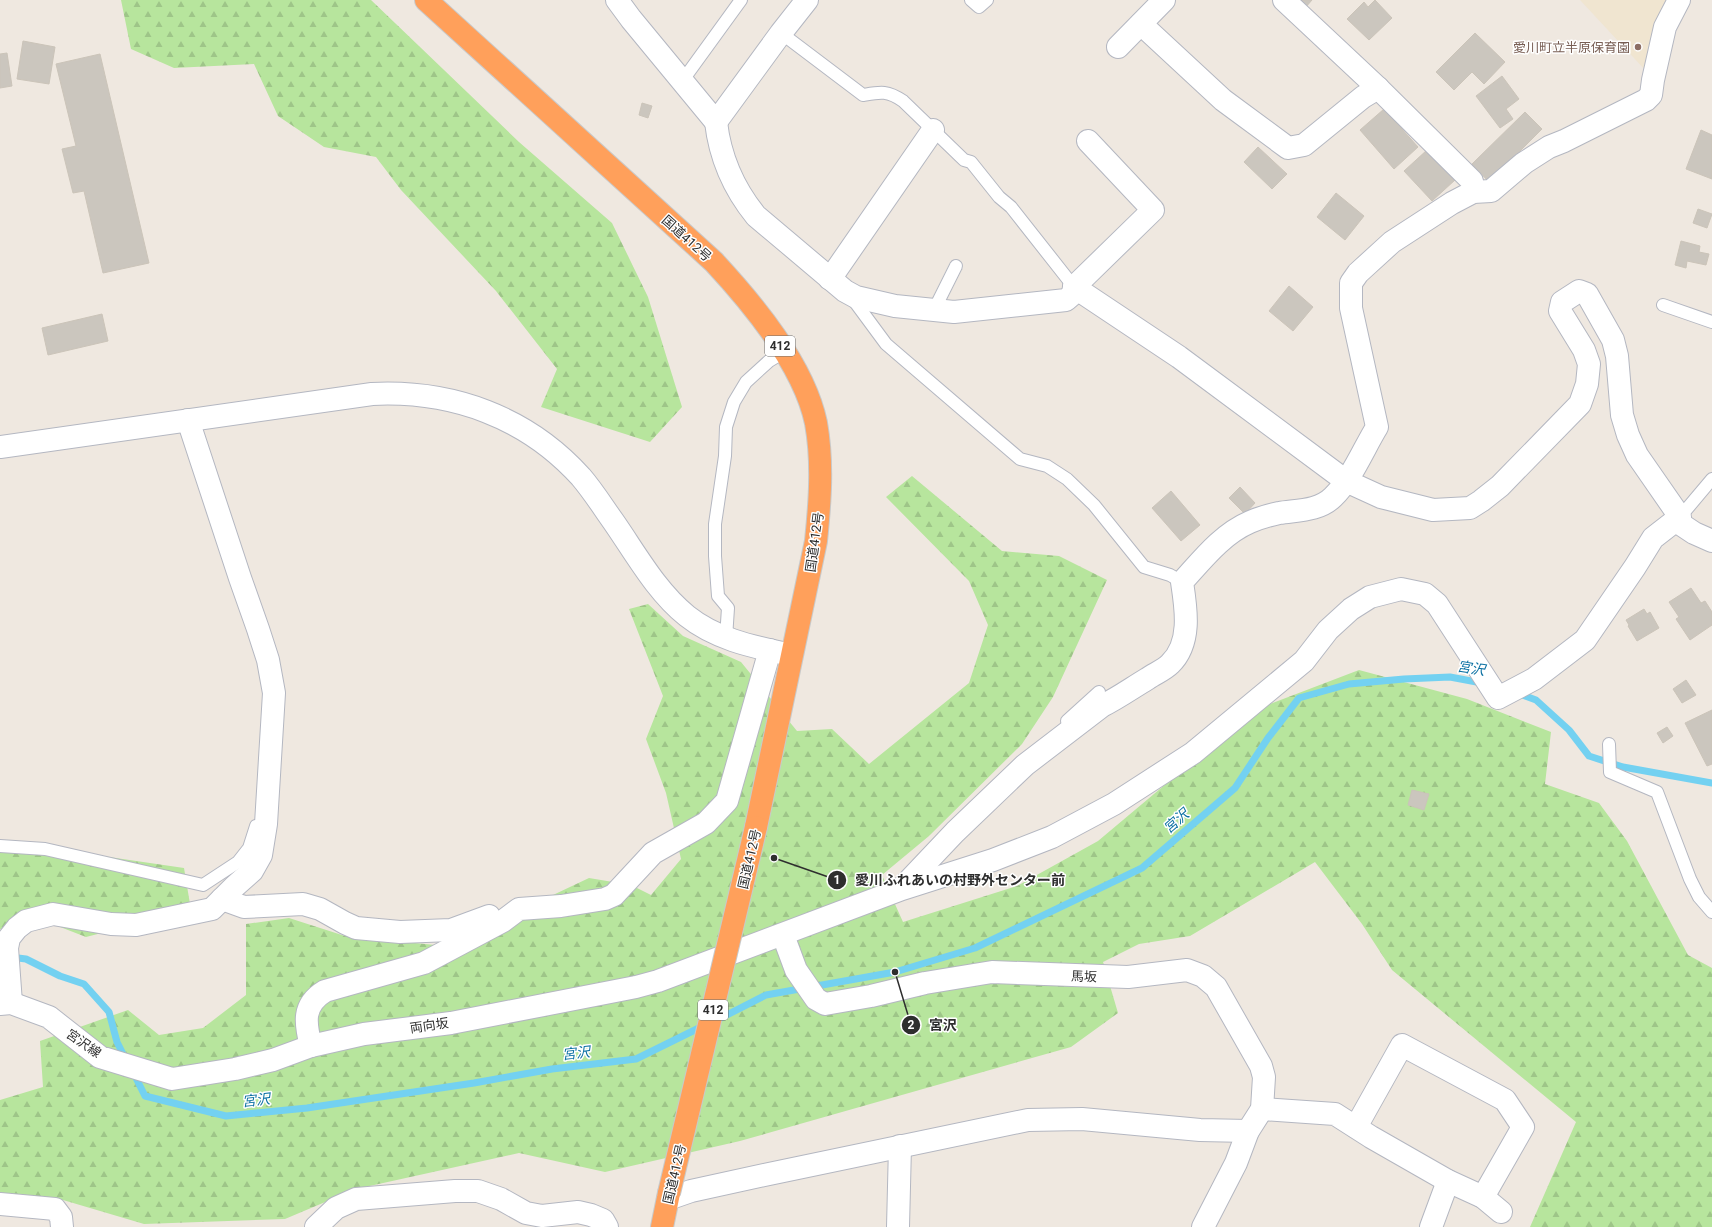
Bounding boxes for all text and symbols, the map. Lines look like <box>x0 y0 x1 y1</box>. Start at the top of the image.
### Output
place label: 愛川町立半原保育園 <box>1513 40 1630 55</box>
marker: 愛川町立半原保育園 <box>1633 42 1643 52</box>
street label: 国道412号 <box>659 212 714 264</box>
road number: 412 <box>765 336 795 356</box>
street label: 国道412号 <box>803 511 826 573</box>
water label: 宮沢 <box>1456 658 1488 678</box>
water label: 宮沢 <box>1160 804 1193 836</box>
street label: 国道412号 <box>735 828 764 890</box>
callout: 愛川ふれあいの村野外センター前 <box>827 867 1073 893</box>
text: 愛川ふれあいの村野外センター前 <box>855 872 1065 888</box>
text: 1 <box>834 873 840 887</box>
street label: 馬坂 <box>1071 969 1097 984</box>
road number: 412 <box>698 1000 728 1020</box>
callout: 宮沢 <box>901 1012 965 1038</box>
street label: 両向坂 <box>409 1015 449 1036</box>
text: 宮沢 <box>929 1017 957 1033</box>
text: 2 <box>908 1018 915 1032</box>
street label: 宮沢線 <box>63 1026 104 1061</box>
water label: 宮沢 <box>561 1043 593 1062</box>
water label: 宮沢 <box>241 1090 273 1109</box>
street label: 国道412号 <box>660 1143 689 1205</box>

